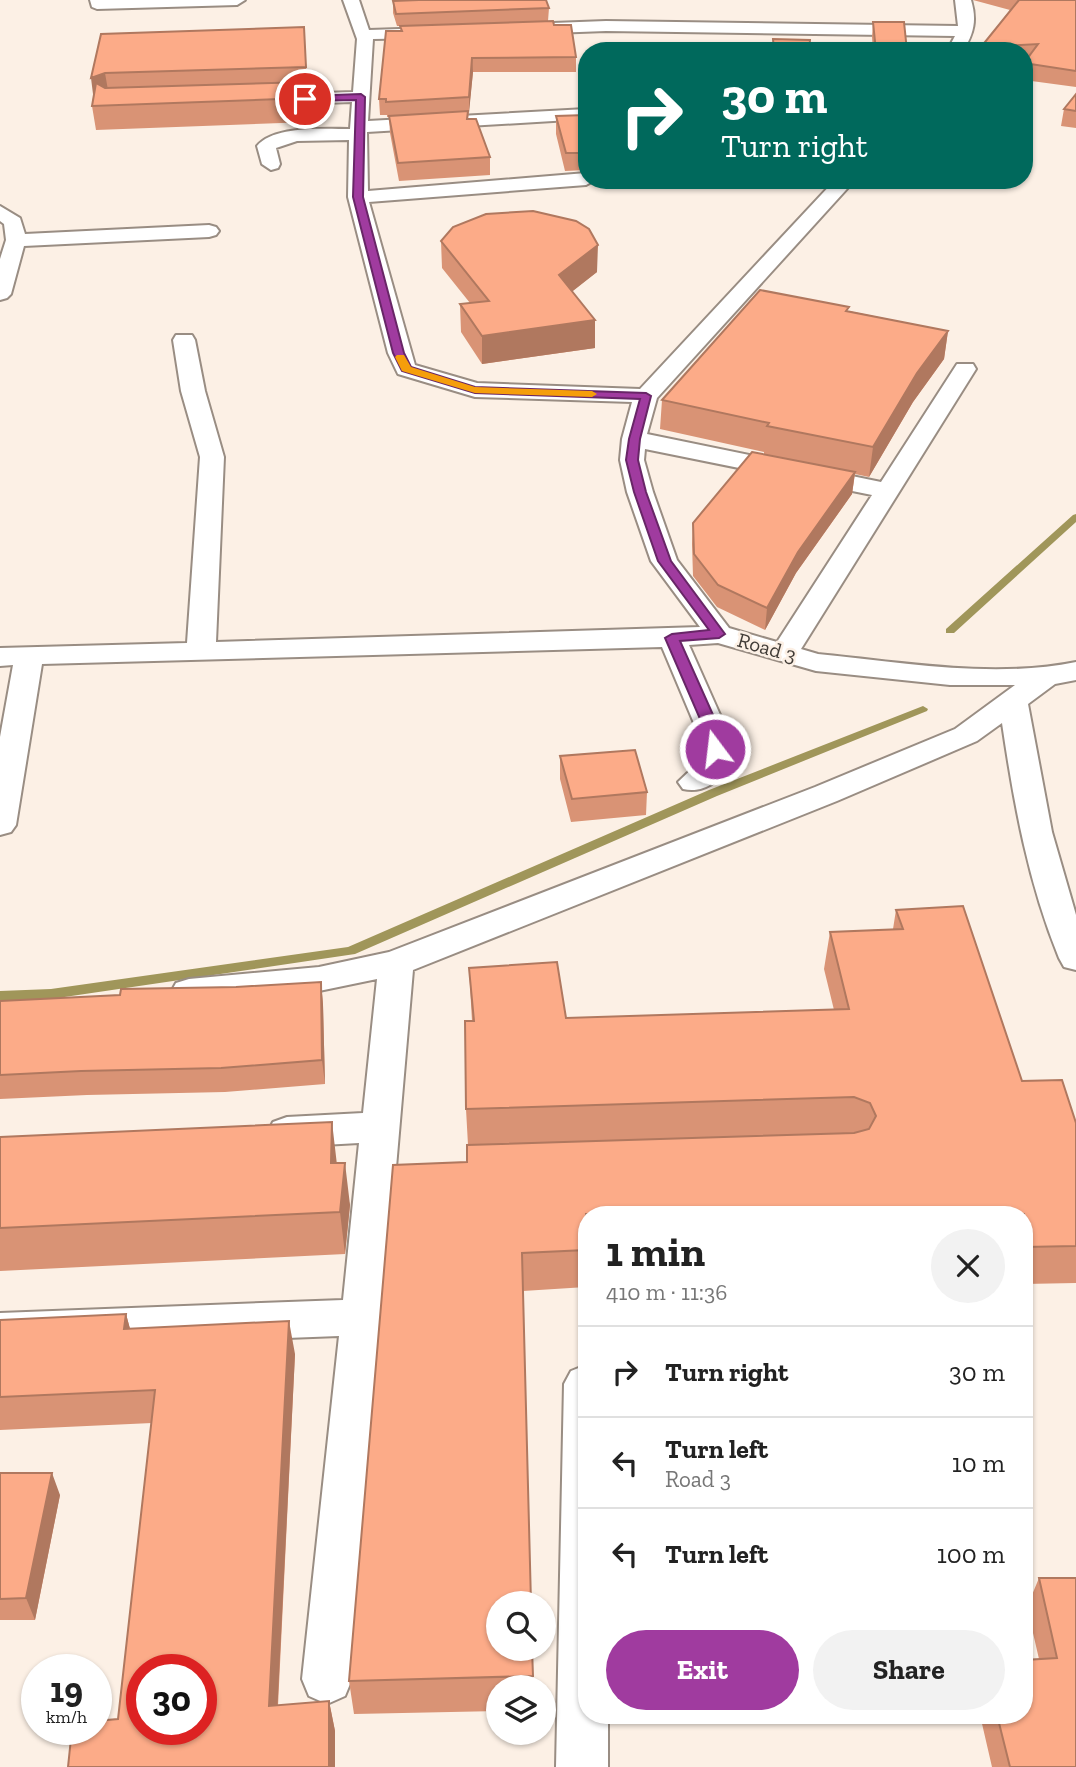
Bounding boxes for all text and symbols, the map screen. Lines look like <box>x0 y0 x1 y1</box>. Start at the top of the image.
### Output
text: 30 m <box>721 67 827 126</box>
pin <box>275 69 335 129</box>
icon: right <box>606 70 697 161</box>
icon: arrive <box>286 80 324 118</box>
text: Turn right <box>721 127 868 165</box>
street label: Road 3 <box>735 627 799 667</box>
position arrow <box>678 712 752 786</box>
text: 1 min <box>606 1226 705 1277</box>
button: close <box>931 1229 1005 1303</box>
text: 410 m · 11:36 <box>606 1278 727 1306</box>
icon: right <box>606 1353 644 1391</box>
text: Turn right <box>665 1356 788 1388</box>
text: 30 m <box>949 1356 1005 1388</box>
text: Turn left <box>665 1433 768 1465</box>
icon: left <box>606 1444 644 1482</box>
text: 10 m <box>952 1447 1005 1479</box>
text: Road 3 <box>665 1465 731 1493</box>
icon: left <box>606 1535 644 1573</box>
text: Turn left <box>665 1538 768 1570</box>
text: 100 m <box>937 1538 1005 1570</box>
map controls <box>486 1591 556 1745</box>
button: search <box>486 1591 556 1661</box>
button: Exit <box>606 1630 799 1710</box>
button: Share <box>813 1630 1005 1710</box>
speed limit sign: 30 <box>126 1654 217 1745</box>
text: 19 <box>50 1669 83 1711</box>
button: layers <box>486 1675 556 1745</box>
text: km/h <box>46 1706 87 1728</box>

